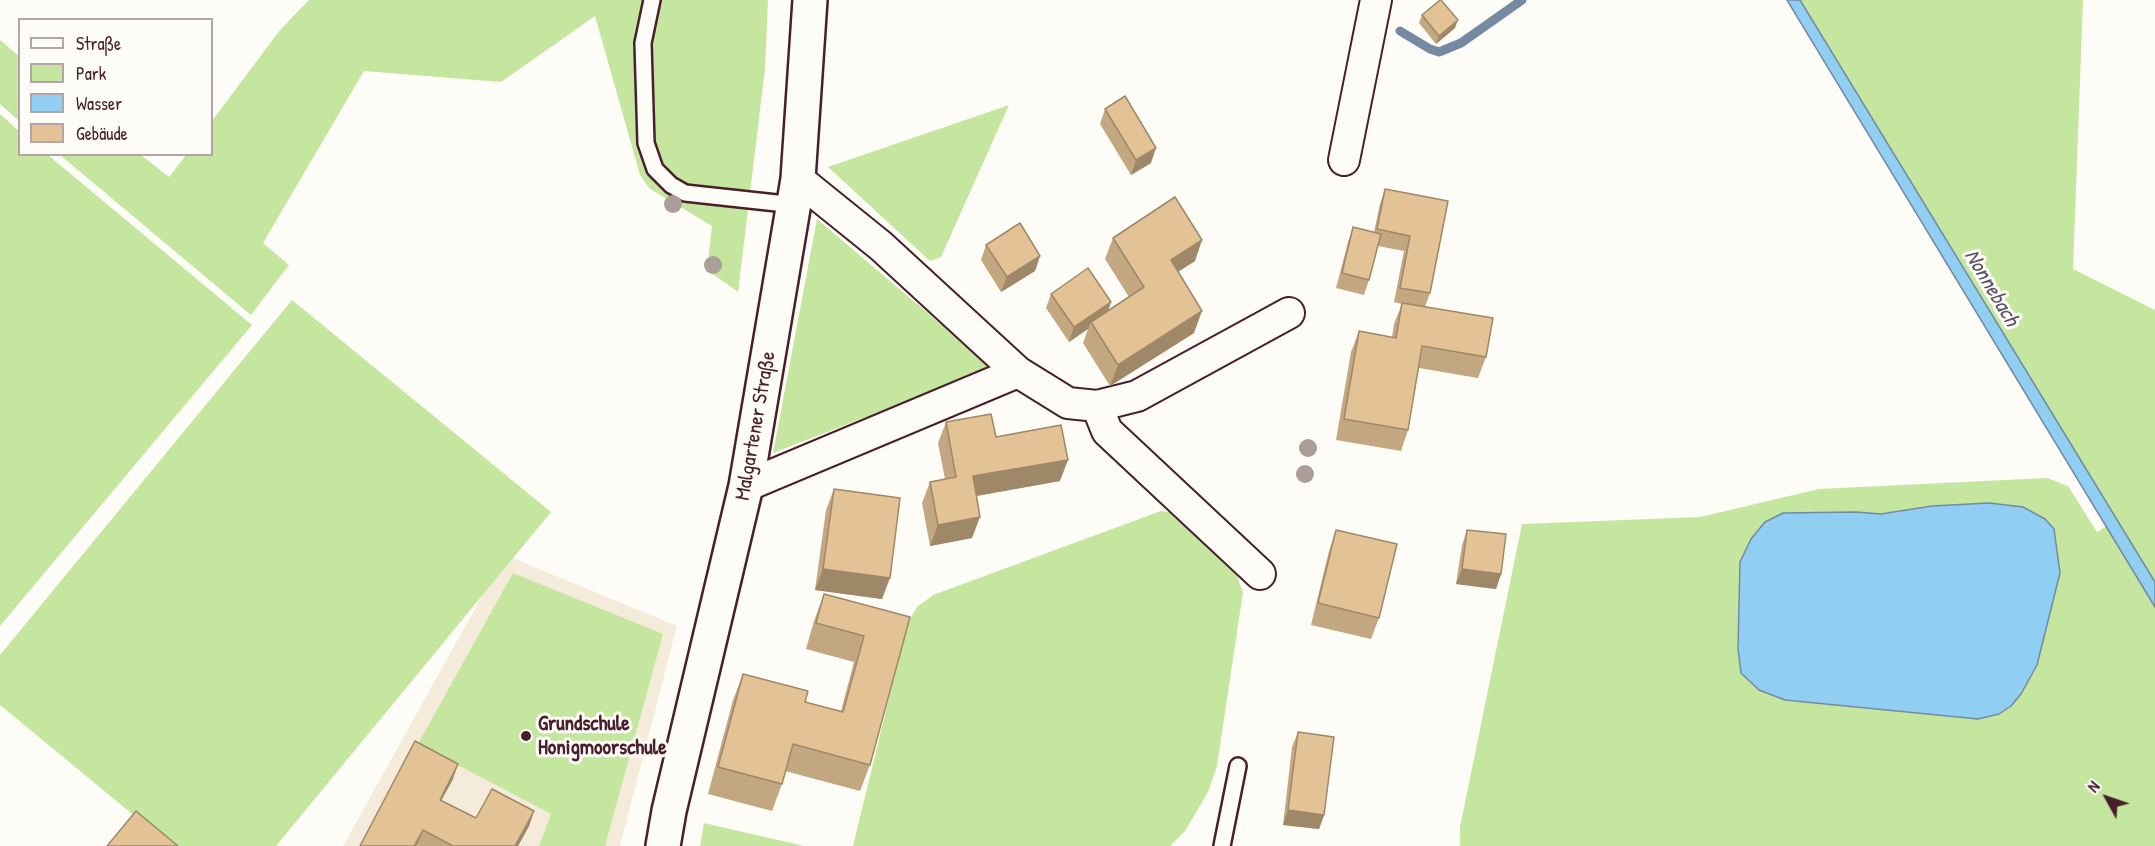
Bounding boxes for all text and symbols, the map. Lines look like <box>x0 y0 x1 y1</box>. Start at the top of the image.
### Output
legend <box>18 18 213 156</box>
text: Straße <box>76 31 121 56</box>
text: Park <box>76 61 106 86</box>
text: Wasser <box>76 91 122 116</box>
text: Gebäude <box>76 121 128 146</box>
water label: Nonnebach <box>1958 245 2024 331</box>
street label: Malgartener Straße <box>730 349 782 503</box>
place label: Grundschule Honigmoorschule <box>538 711 667 761</box>
marker: Grundschule Honigmoorschule <box>519 729 533 743</box>
north arrow <box>2077 768 2137 828</box>
text: N <box>2082 776 2104 797</box>

